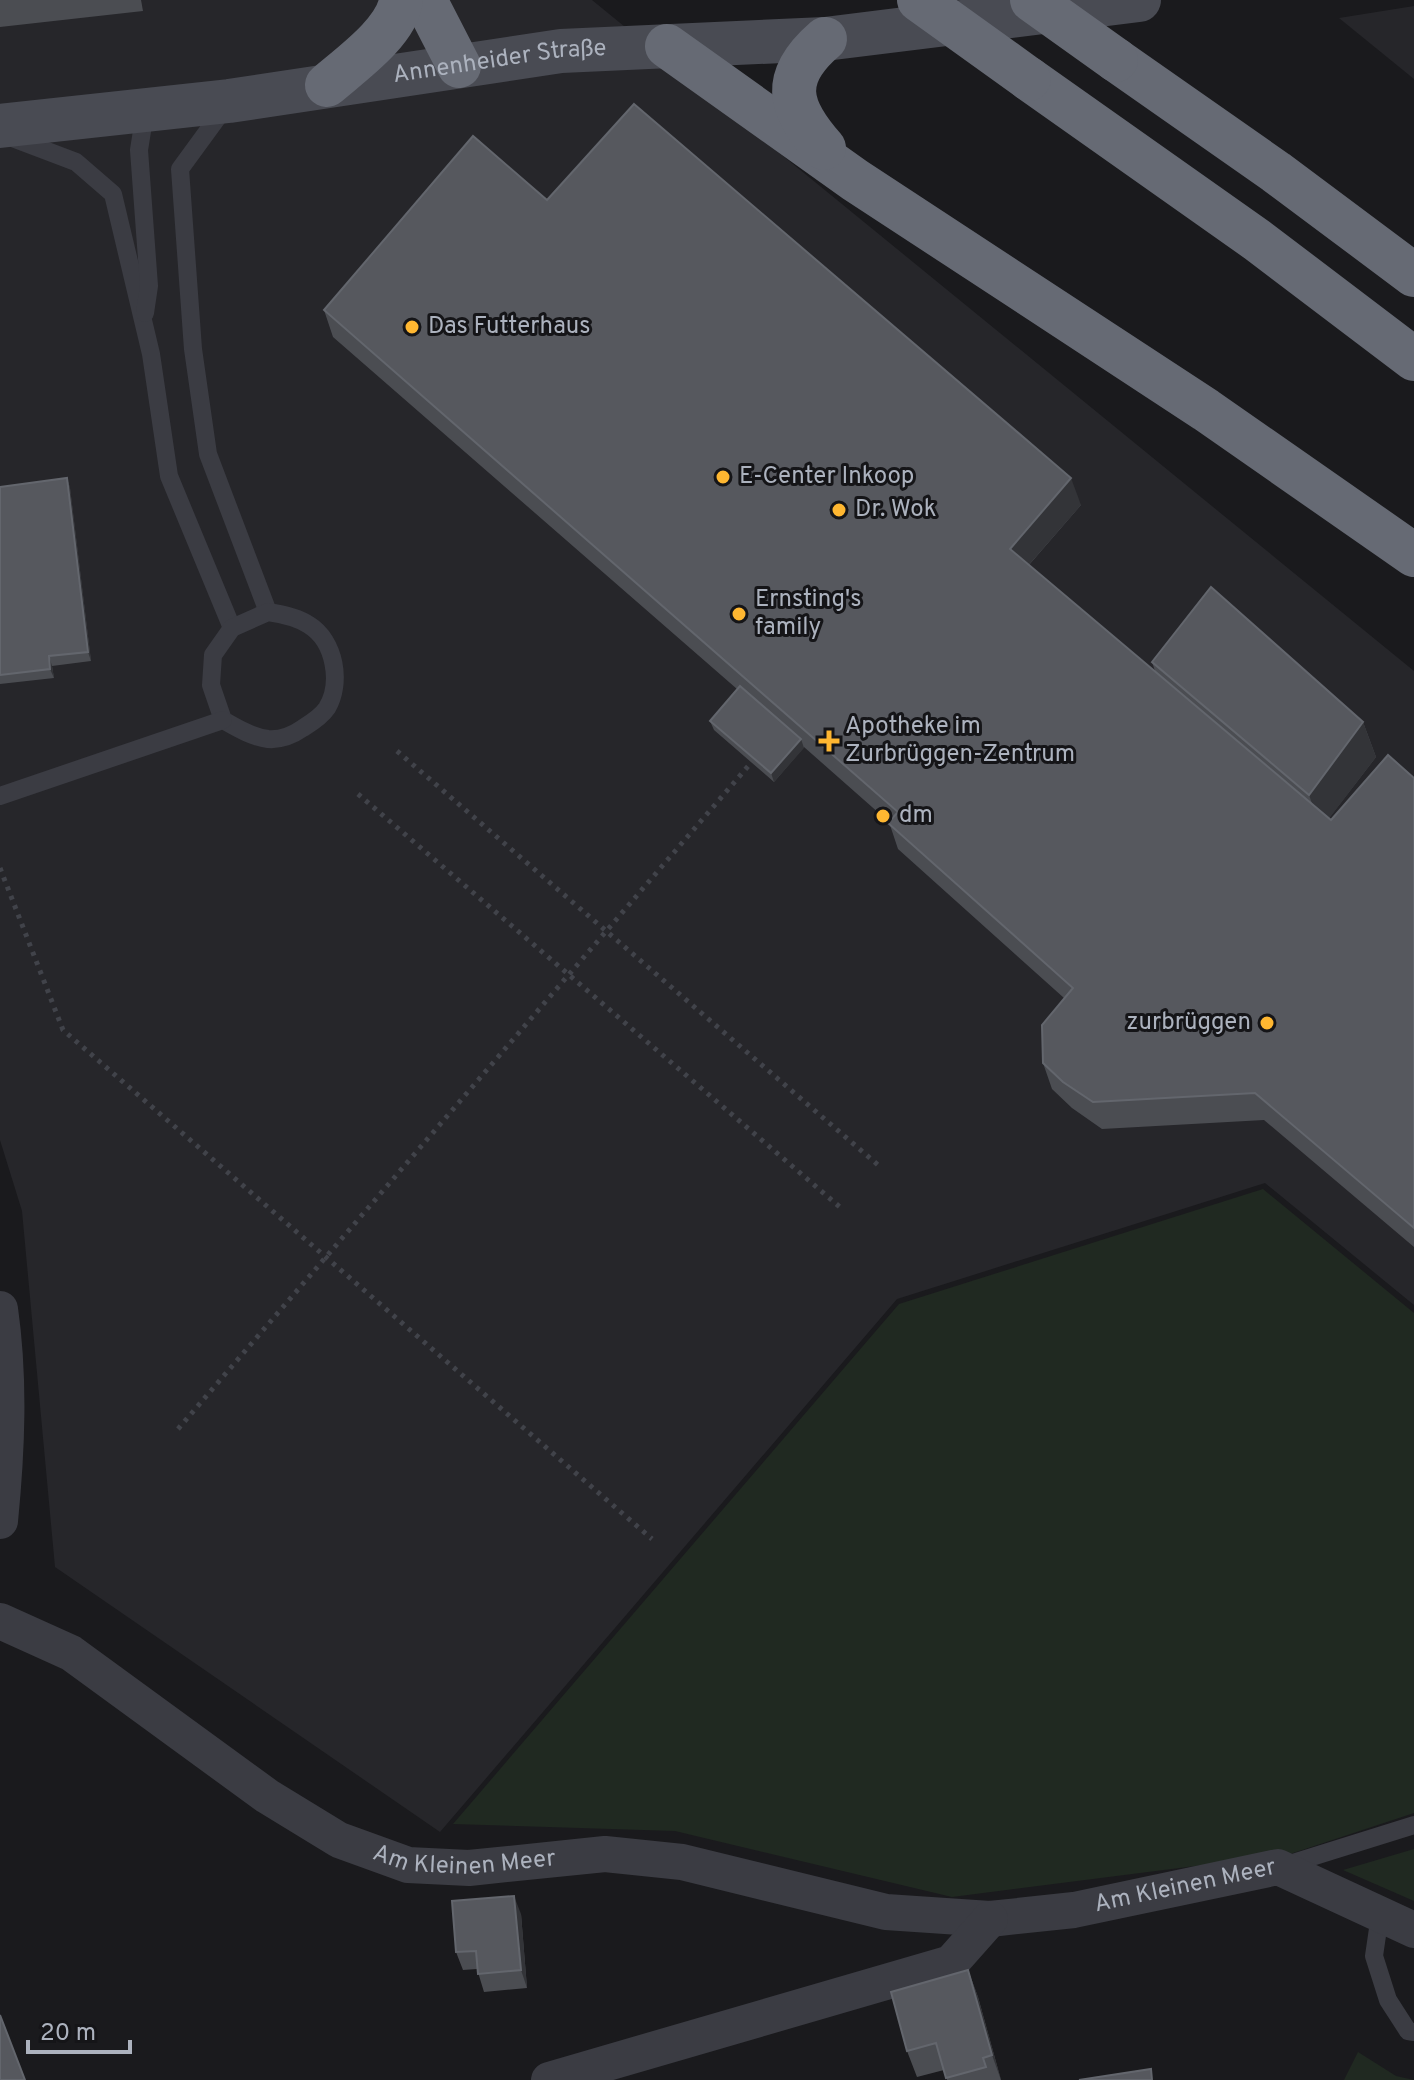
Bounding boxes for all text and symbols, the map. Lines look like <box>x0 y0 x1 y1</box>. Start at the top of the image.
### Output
street label: Annenheider Straße <box>391 34 607 91</box>
place label: Das Futterhaus <box>428 312 591 342</box>
marker: Das Futterhaus <box>403 318 421 336</box>
place label: E-Center Inkoop <box>739 462 914 492</box>
marker: E-Center Inkoop <box>714 468 732 486</box>
place label: Dr. Wok <box>855 495 936 525</box>
marker: Dr. Wok <box>830 501 848 519</box>
place label: Ernsting's family <box>755 585 861 643</box>
marker: Ernsting's family <box>730 605 748 623</box>
place label: Apotheke im Zurbrüggen-Zentrum <box>845 712 1075 770</box>
marker: Apotheke im Zurbrüggen-Zentrum <box>820 732 838 750</box>
place label: dm <box>899 801 933 831</box>
marker: dm <box>874 807 892 825</box>
place label: zurbrüggen <box>1126 1008 1251 1038</box>
marker: zurbrüggen <box>1258 1014 1276 1032</box>
street label: Am Kleinen Meer <box>368 1838 557 1883</box>
street label: Am Kleinen Meer <box>1092 1853 1279 1920</box>
scale bar <box>28 2004 130 2054</box>
text: 20 m <box>40 2019 96 2049</box>

